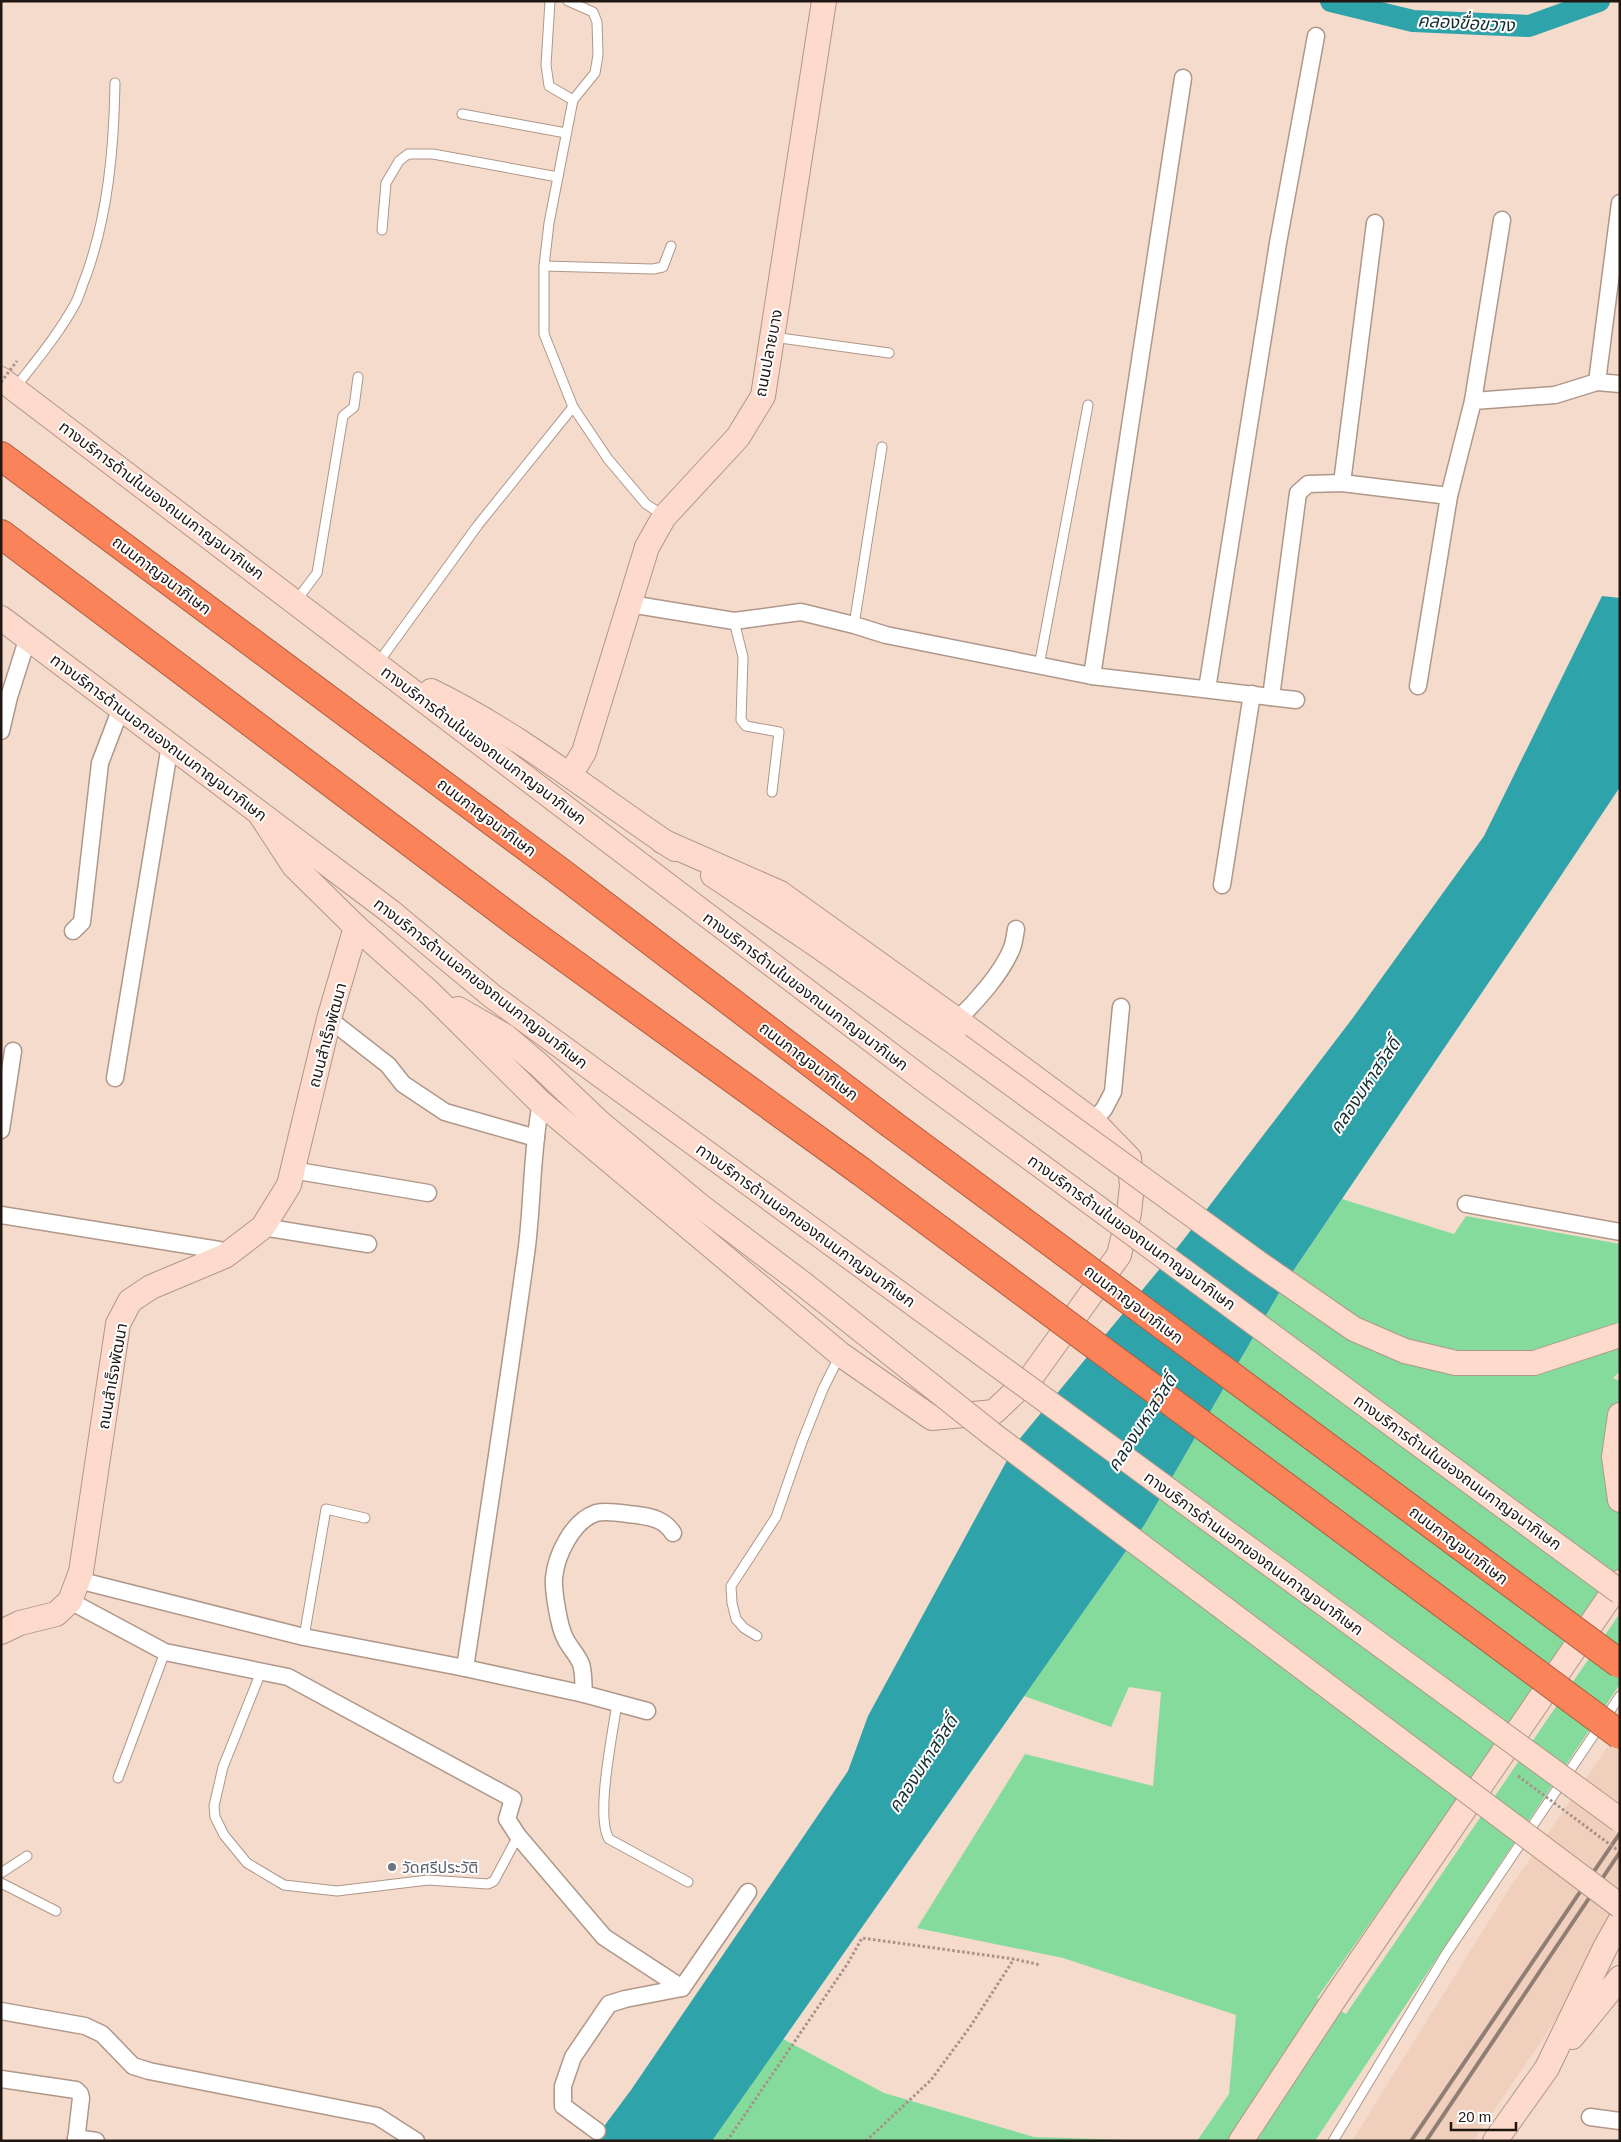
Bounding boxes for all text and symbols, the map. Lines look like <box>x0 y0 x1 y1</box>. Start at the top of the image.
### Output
water label: คลองขื่อขวาง <box>1417 7 1517 36</box>
street label: ถนนปลายบาง <box>752 308 785 398</box>
street label: ทางบริการด้านในของถนนกาญจนาภิเษก <box>56 417 268 583</box>
street label: ถนนกาญจนาภิเษก <box>109 532 215 618</box>
street label: ทางบริการด้านนอกของถนนกาญจนาภิเษก <box>47 650 270 824</box>
street label: ทางบริการด้านในของถนนกาญจนาภิเษก <box>378 662 590 828</box>
street label: ถนนกาญจนาภิเษก <box>434 774 540 860</box>
street label: ทางบริการด้านนอกของถนนกาญจนาภิเษก <box>371 895 591 1072</box>
street label: ทางบริการด้านในของถนนกาญจนาภิเษก <box>700 908 912 1074</box>
street label: ถนนสำเร็จพัฒนา <box>305 981 350 1089</box>
street label: ถนนกาญจนาภิเษก <box>756 1018 862 1104</box>
water label: คลองมหาสวัสดิ์ <box>1325 1030 1407 1138</box>
street label: ทางบริการด้านนอกของถนนกาญจนาภิเษก <box>693 1140 918 1311</box>
street label: ทางบริการด้านในของถนนกาญจนาภิเษก <box>1024 1150 1240 1314</box>
street label: ถนนกาญจนาภิเษก <box>1081 1261 1187 1347</box>
street label: ถนนสำเร็จพัฒนา <box>95 1322 130 1431</box>
water label: คลองมหาสวัสดิ์ <box>1103 1366 1183 1475</box>
street label: ทางบริการด้านในของถนนกาญจนาภิเษก <box>1350 1390 1566 1554</box>
street label: ทางบริการด้านนอกของถนนกาญจนาภิเษก <box>1141 1468 1366 1639</box>
street label: ถนนกาญจนาภิเษก <box>1406 1502 1512 1588</box>
water label: คลองมหาสวัสดิ์ <box>884 1707 964 1816</box>
place label: วัดศรีประวัติ <box>402 1859 479 1876</box>
marker: วัดศรีประวัติ <box>386 1861 398 1873</box>
scale bar <box>1451 2100 1516 2132</box>
text: 20 m <box>1458 2108 1491 2125</box>

